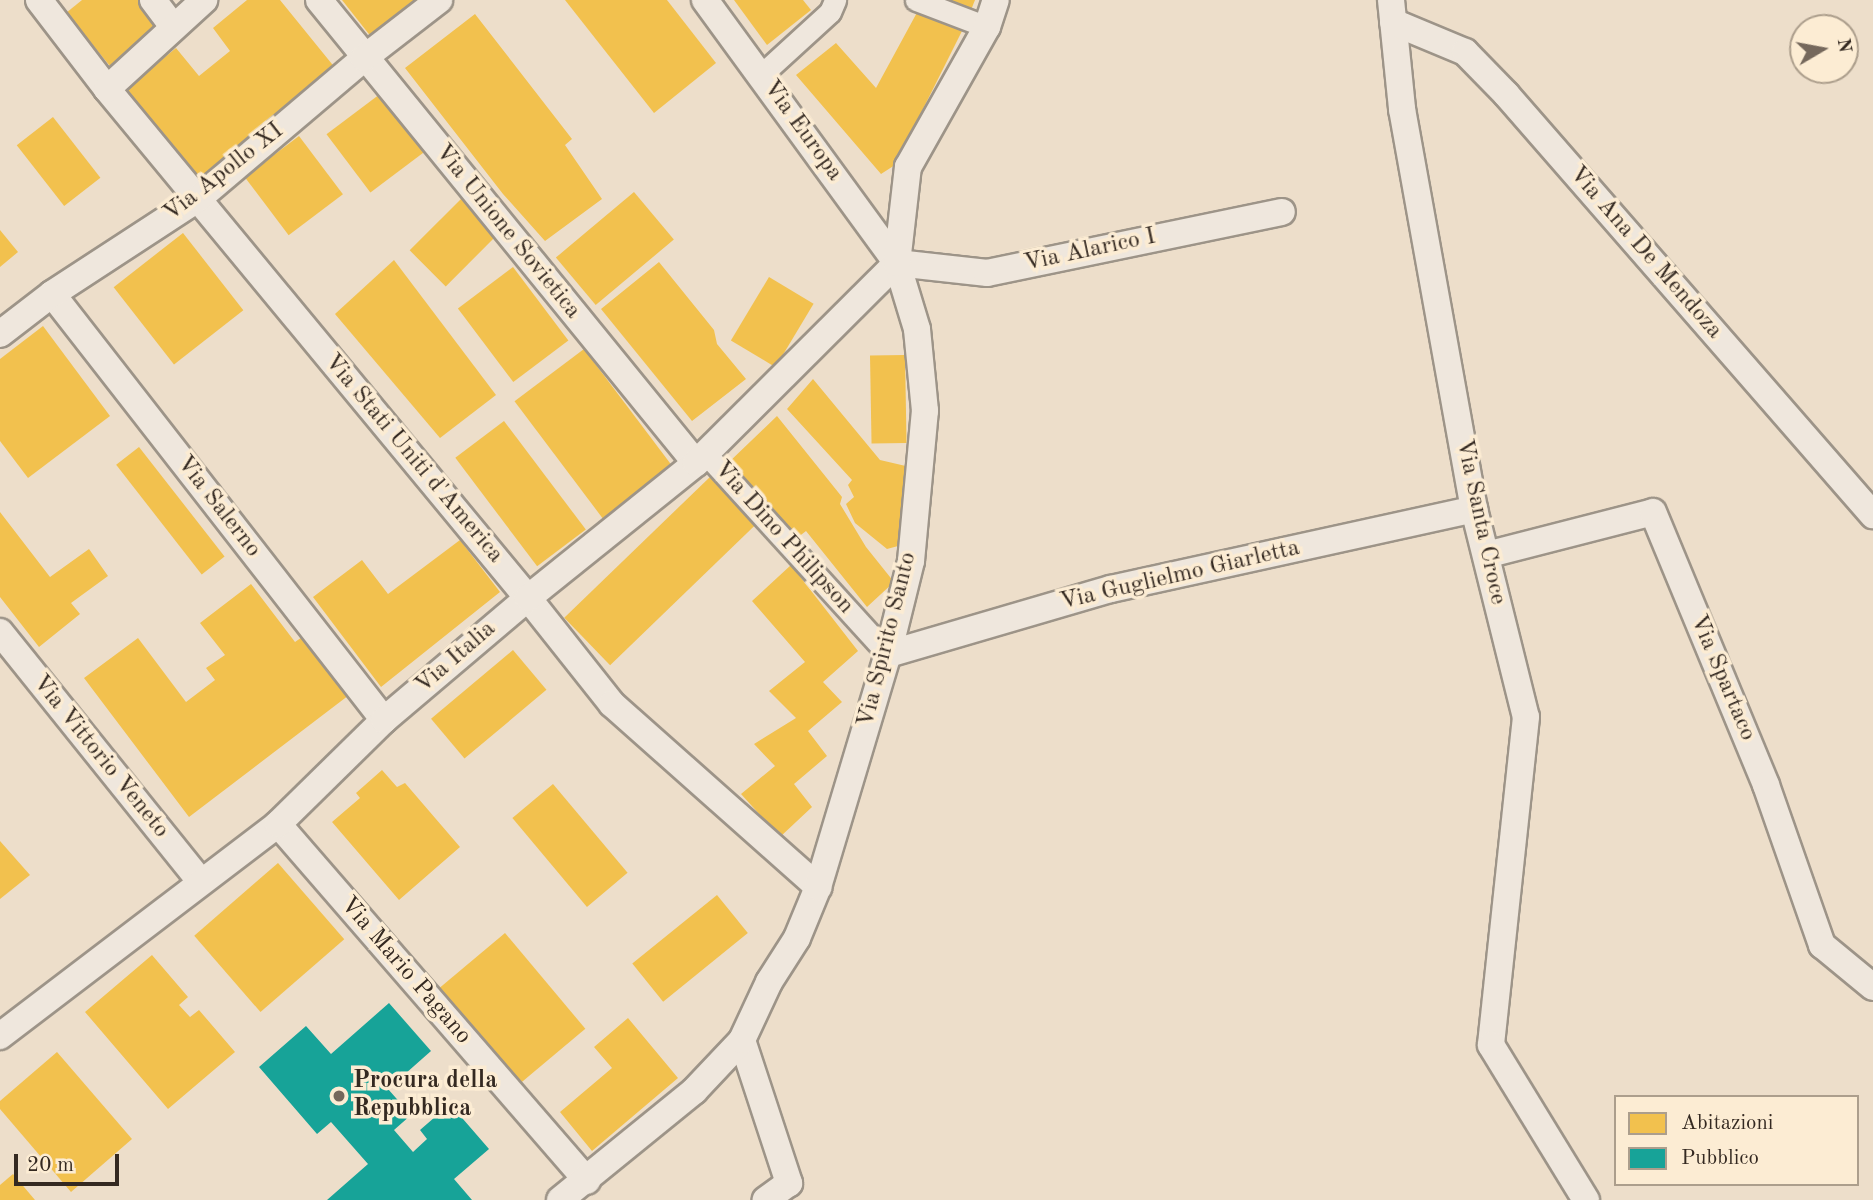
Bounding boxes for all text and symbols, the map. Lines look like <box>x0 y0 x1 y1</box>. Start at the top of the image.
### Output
north arrow <box>1789 14 1859 84</box>
text: N <box>1833 37 1854 54</box>
street label: Via Europa <box>756 75 848 187</box>
street label: Via Apollo XI <box>158 117 290 229</box>
street label: Via Unione Sovietica <box>428 139 586 325</box>
street label: Via Ana De Mendoza <box>1562 161 1728 345</box>
street label: Via Alarico I <box>1021 223 1159 279</box>
street label: Via Stati Uniti d'America <box>317 348 509 570</box>
street label: Via Santa Croce <box>1448 437 1512 607</box>
street label: Via Salerno <box>169 450 267 564</box>
street label: Via Dino Philipson <box>707 456 859 620</box>
street label: Via Guglielmo Giarletta <box>1057 534 1303 618</box>
street label: Via Spirito Santo <box>852 549 924 731</box>
street label: Via Spartaco <box>1683 611 1761 745</box>
street label: Via Italia <box>410 615 502 701</box>
street label: Via Vittorio Veneto <box>25 670 175 844</box>
street label: Via Mario Pagano <box>333 891 477 1051</box>
place label: Procura della Repubblica <box>353 1068 497 1124</box>
marker: Procura della Repubblica <box>331 1088 347 1104</box>
legend <box>1614 1095 1859 1186</box>
text: Abitazioni <box>1681 1113 1774 1134</box>
scale bar <box>18 1140 122 1184</box>
text: Pubblico <box>1681 1148 1759 1169</box>
text: 20 m <box>27 1155 74 1176</box>

